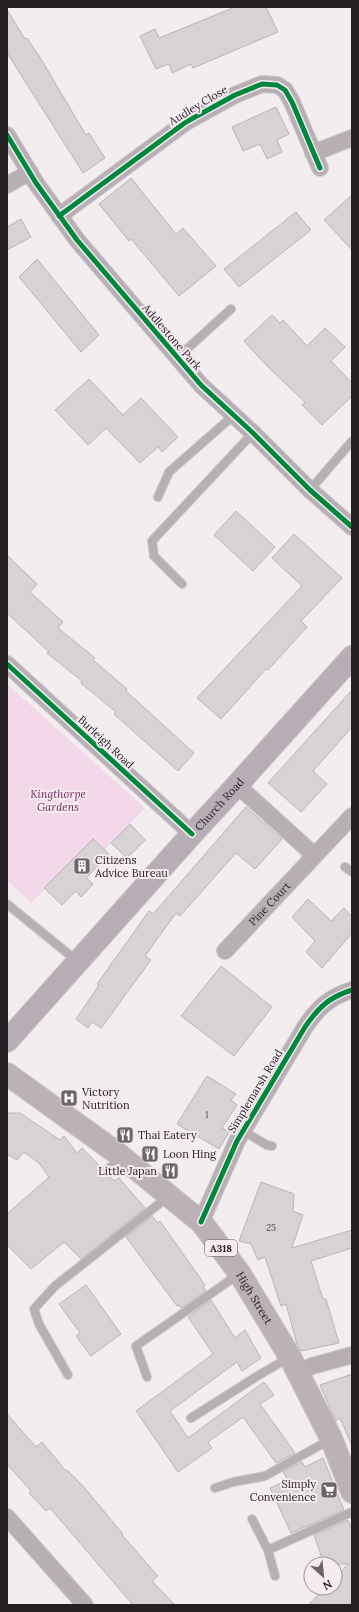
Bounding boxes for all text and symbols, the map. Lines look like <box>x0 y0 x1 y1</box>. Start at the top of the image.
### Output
street label: Audley Close <box>165 82 230 128</box>
street label: Addlestone Park <box>139 300 205 373</box>
street label: Burleigh Road <box>75 713 137 772</box>
street label: Church Road <box>192 775 247 833</box>
park label: Kingthorpe Gardens <box>30 787 86 814</box>
place label: Citizens Advice Bureau <box>94 853 168 880</box>
building icon: Citizens Advice Bureau <box>72 856 92 876</box>
street label: Pine Court <box>246 878 294 929</box>
street label: Simplemarsh Road <box>225 1046 286 1135</box>
place label: Victory Nutrition <box>81 1085 130 1112</box>
hospital icon: Victory Nutrition <box>59 1088 79 1108</box>
house number: 1 <box>205 1109 209 1120</box>
restaurant icon: Thai Eatery <box>115 1125 135 1145</box>
place label: Thai Eatery <box>138 1128 197 1142</box>
restaurant icon: Loon Hing <box>140 1144 160 1164</box>
place label: Loon Hing <box>163 1147 217 1161</box>
restaurant icon: Little Japan <box>160 1161 180 1181</box>
place label: Little Japan <box>98 1164 157 1178</box>
house number: 25 <box>266 1222 276 1233</box>
road number: A318 <box>205 1240 237 1256</box>
street label: High Street <box>233 1269 276 1327</box>
place label: Simply Convenience <box>250 1477 316 1504</box>
supermarket icon: Simply Convenience <box>319 1480 339 1500</box>
north arrow <box>303 1556 343 1596</box>
text: N <box>320 1577 335 1593</box>

